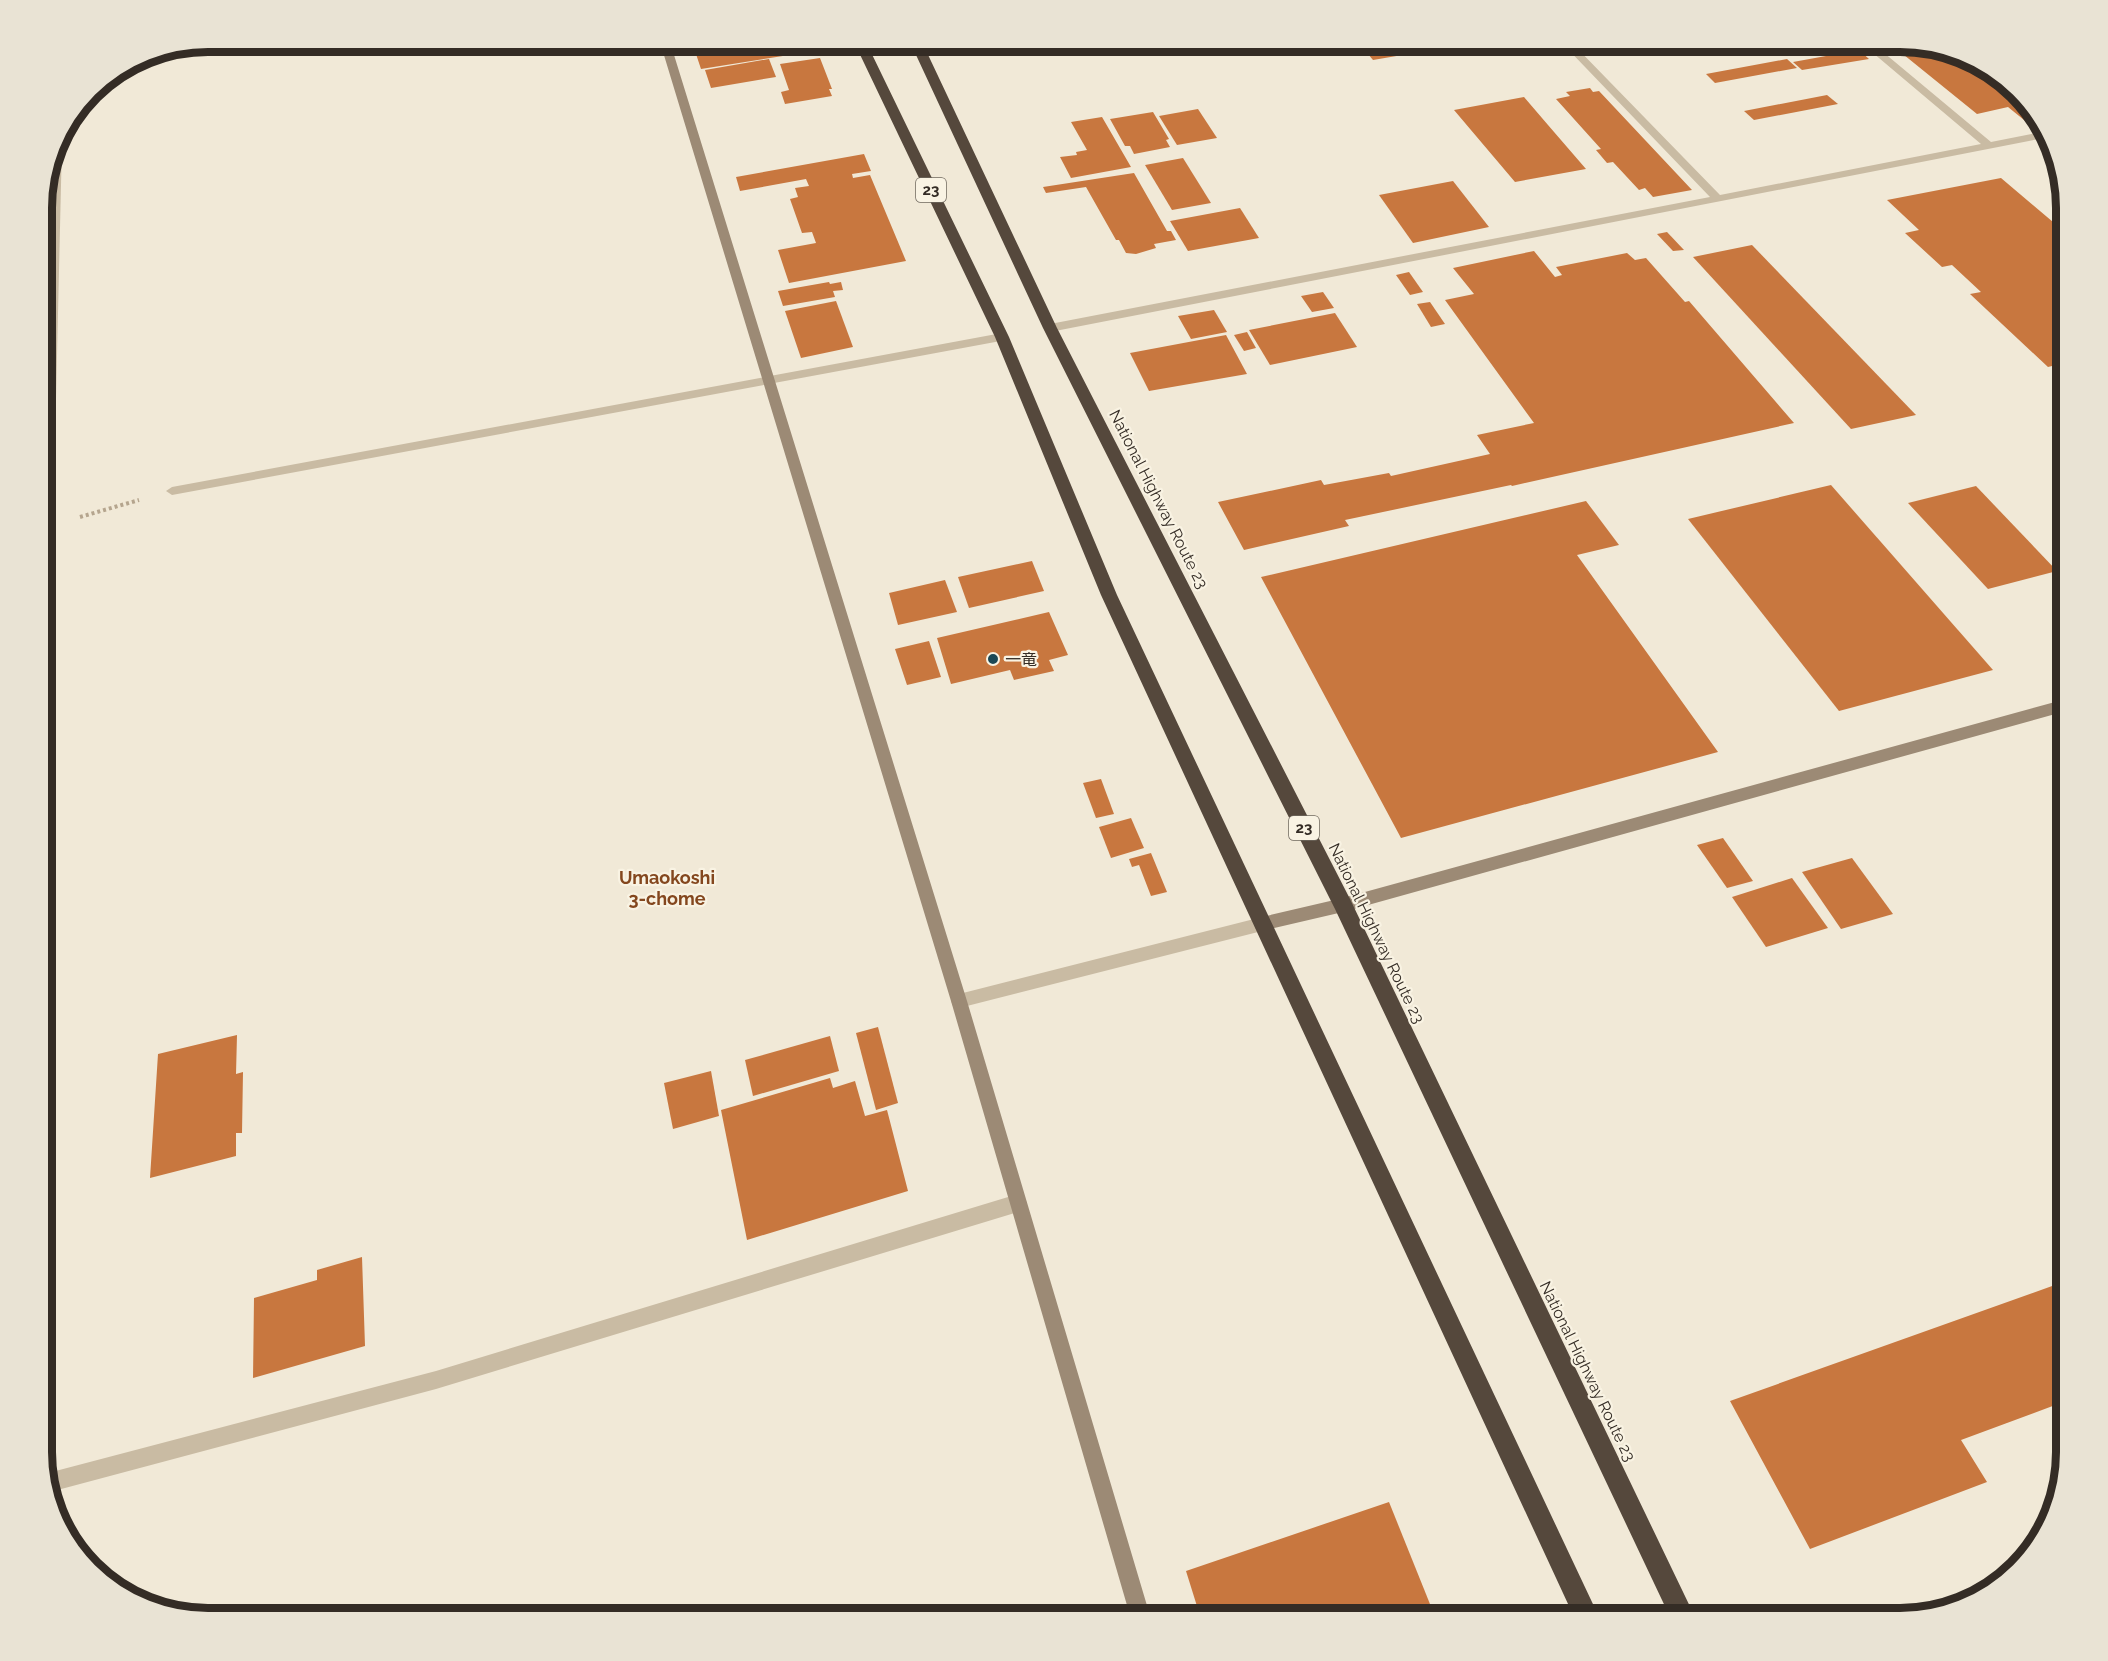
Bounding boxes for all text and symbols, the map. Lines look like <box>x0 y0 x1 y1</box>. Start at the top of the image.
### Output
road number: 23 <box>916 178 946 202</box>
street label: National Highway Route 23 <box>1105 407 1212 592</box>
place label: 一竜 <box>1005 650 1037 669</box>
marker: 一竜 <box>986 652 1000 666</box>
road number: 23 <box>1289 816 1319 840</box>
street label: National Highway Route 23 <box>1325 840 1428 1026</box>
district label: Umaokoshi 3-chome <box>619 867 715 909</box>
street label: National Highway Route 23 <box>1536 1278 1639 1464</box>

